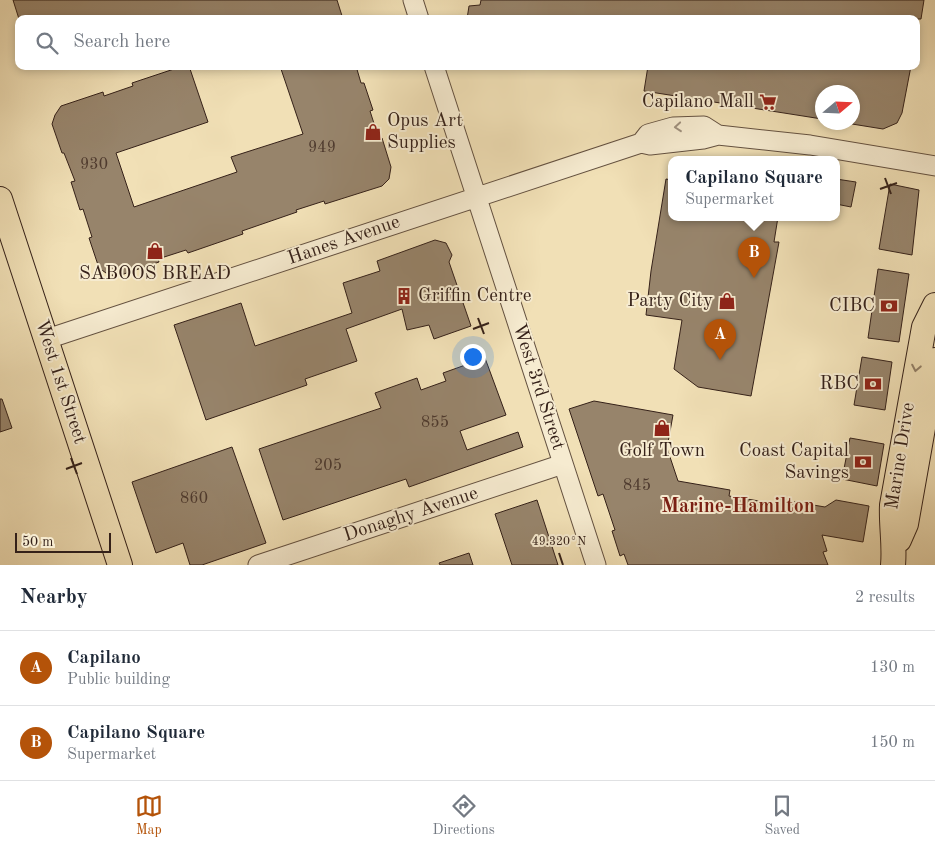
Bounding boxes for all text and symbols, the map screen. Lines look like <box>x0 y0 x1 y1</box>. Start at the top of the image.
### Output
search box <box>15 15 920 70</box>
icon: search <box>33 29 61 57</box>
text: Search here <box>73 33 170 52</box>
north arrow <box>815 85 860 130</box>
supermarket icon: Capilano Mall <box>758 92 778 112</box>
place label: Capilano Mall <box>642 93 754 112</box>
place label: Opus Art Supplies <box>387 112 463 153</box>
one-way arrow <box>674 121 682 132</box>
shop icon: Opus Art Supplies <box>363 122 383 142</box>
house number: 949 <box>308 140 336 156</box>
popup <box>668 156 840 221</box>
house number: 930 <box>80 157 108 173</box>
text: Capilano Square <box>685 169 823 188</box>
text: Supermarket <box>685 192 774 208</box>
street label: Hanes Avenue <box>285 213 403 269</box>
pin: B <box>738 237 770 278</box>
shop icon: SABOOS BREAD <box>145 241 165 261</box>
place label: SABOOS BREAD <box>79 265 231 284</box>
building icon: Griffin Centre <box>394 286 414 306</box>
place label: Griffin Centre <box>418 287 531 306</box>
shop icon: Party City <box>717 291 737 311</box>
place label: Party City <box>627 292 713 311</box>
bank icon: CIBC <box>879 296 899 316</box>
place label: CIBC <box>829 297 875 316</box>
street label: West 1st Street <box>31 318 89 446</box>
pin: A <box>704 319 736 360</box>
street label: West 3rd Street <box>509 321 567 453</box>
your location <box>460 344 486 370</box>
one-way arrow <box>912 364 922 372</box>
bank icon: RBC <box>863 374 883 394</box>
place label: RBC <box>820 375 859 394</box>
street label: Marine Drive <box>883 401 919 511</box>
house number: 855 <box>421 415 449 431</box>
shop icon: Golf Town <box>652 418 672 438</box>
place label: Golf Town <box>619 442 705 461</box>
place label: Coast Capital Savings <box>739 442 849 483</box>
bank icon: Coast Capital Savings <box>853 452 873 472</box>
house number: 205 <box>314 458 342 474</box>
house number: 845 <box>623 478 651 494</box>
street label: Donaghy Avenue <box>341 484 481 546</box>
house number: 860 <box>180 491 208 507</box>
district label: Marine-Hamilton <box>661 497 815 517</box>
scale bar <box>15 530 111 553</box>
text: 50 m <box>22 535 53 549</box>
text: 49.320°N <box>532 536 586 548</box>
text: Nearby <box>20 587 88 608</box>
text: 2 results <box>855 590 915 606</box>
text: Capilano <box>67 649 141 668</box>
text: A <box>30 660 42 676</box>
text: 130 m <box>870 660 915 676</box>
text: Public building <box>67 672 170 688</box>
text: Capilano Square <box>67 724 205 743</box>
text: B <box>30 735 42 751</box>
text: 150 m <box>870 735 915 751</box>
text: Supermarket <box>67 747 156 763</box>
tab: Map <box>135 792 163 839</box>
tab: Directions <box>433 792 495 839</box>
tab: Saved <box>764 792 800 839</box>

